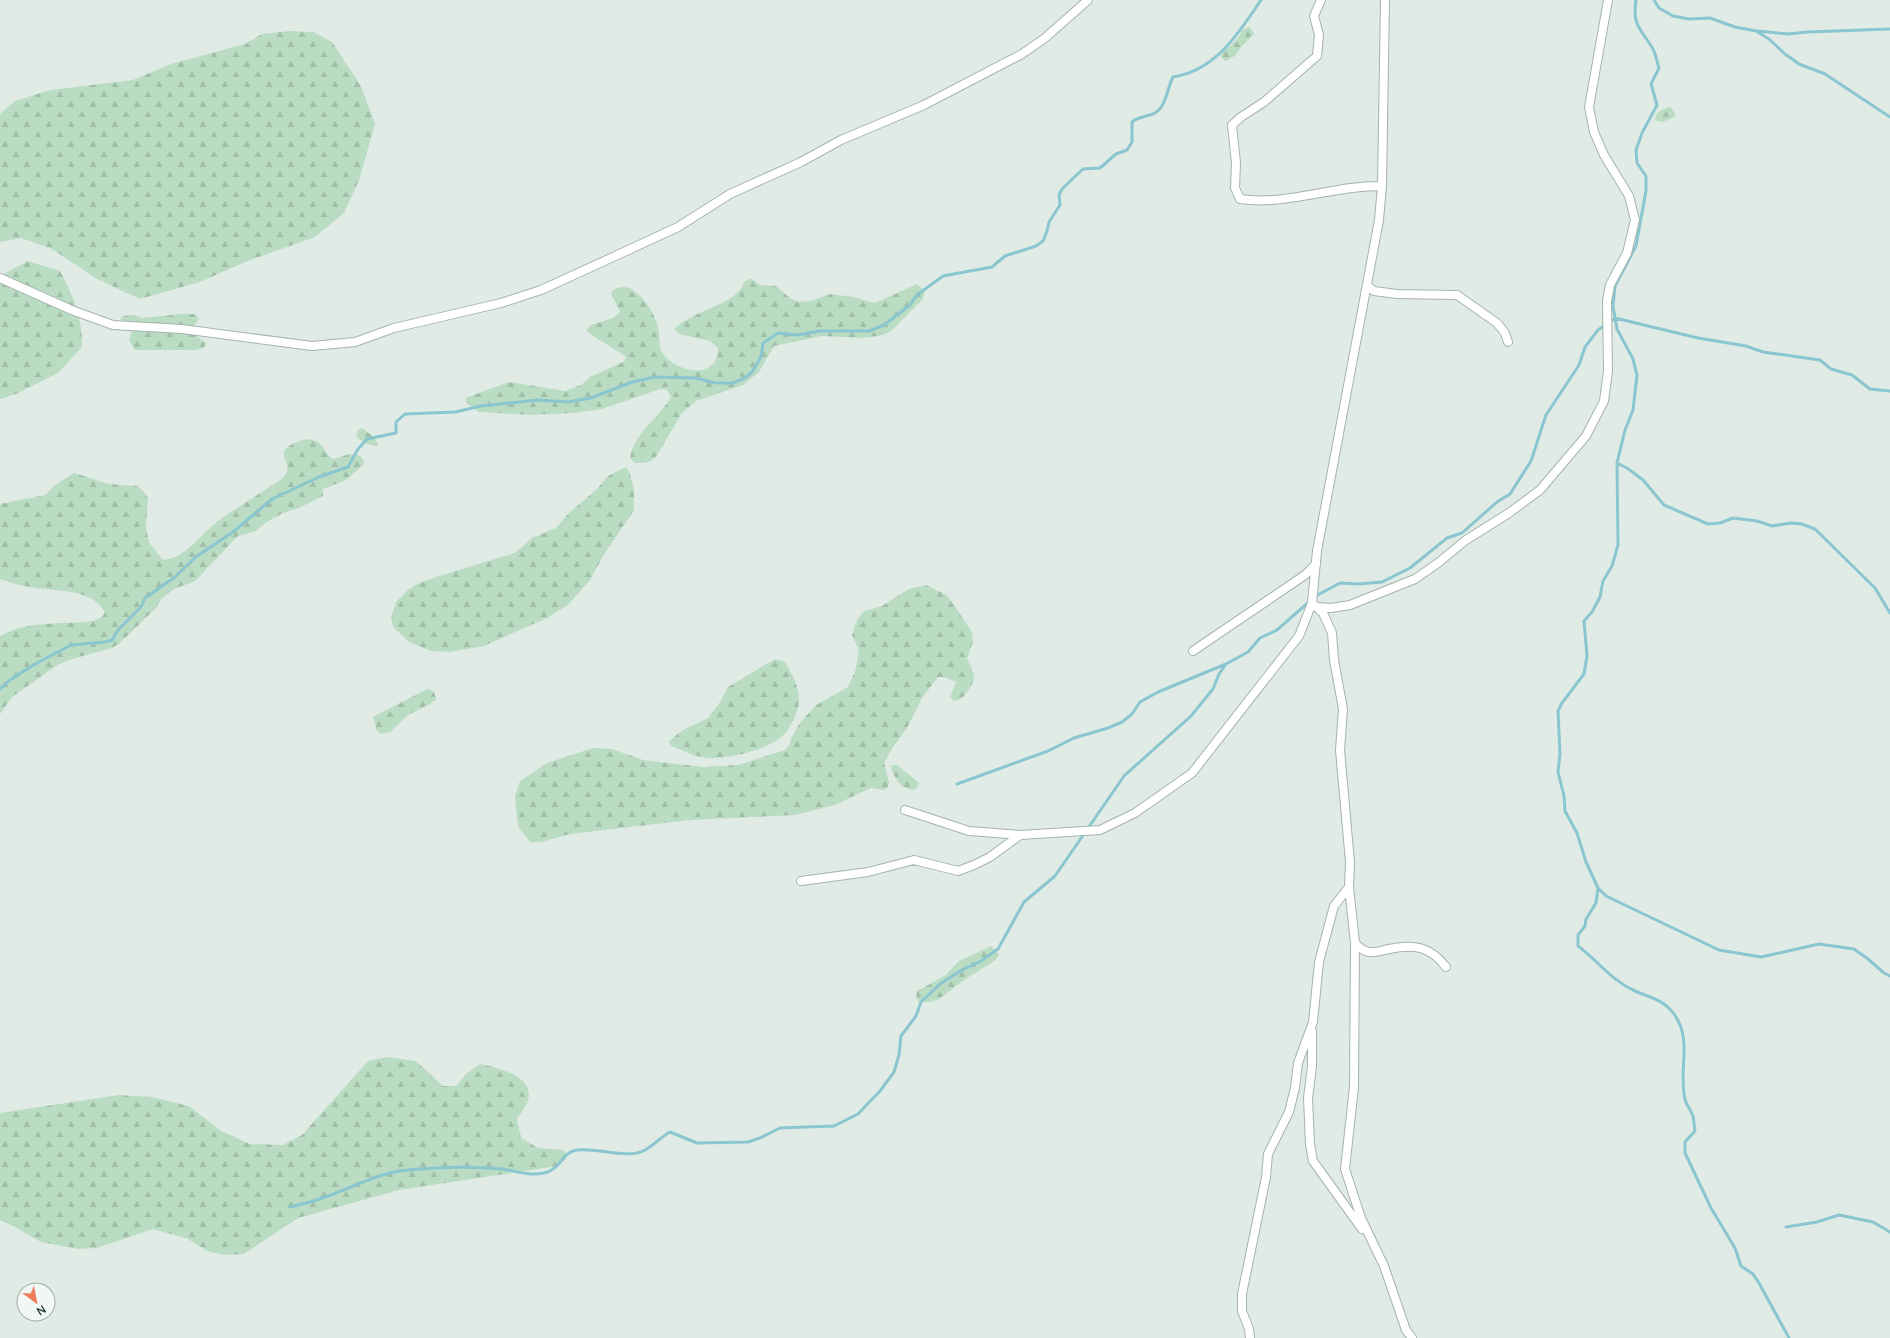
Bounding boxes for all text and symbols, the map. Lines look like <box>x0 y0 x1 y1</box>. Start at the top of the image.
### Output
north arrow <box>16 1282 56 1322</box>
text: N <box>35 1303 49 1319</box>

